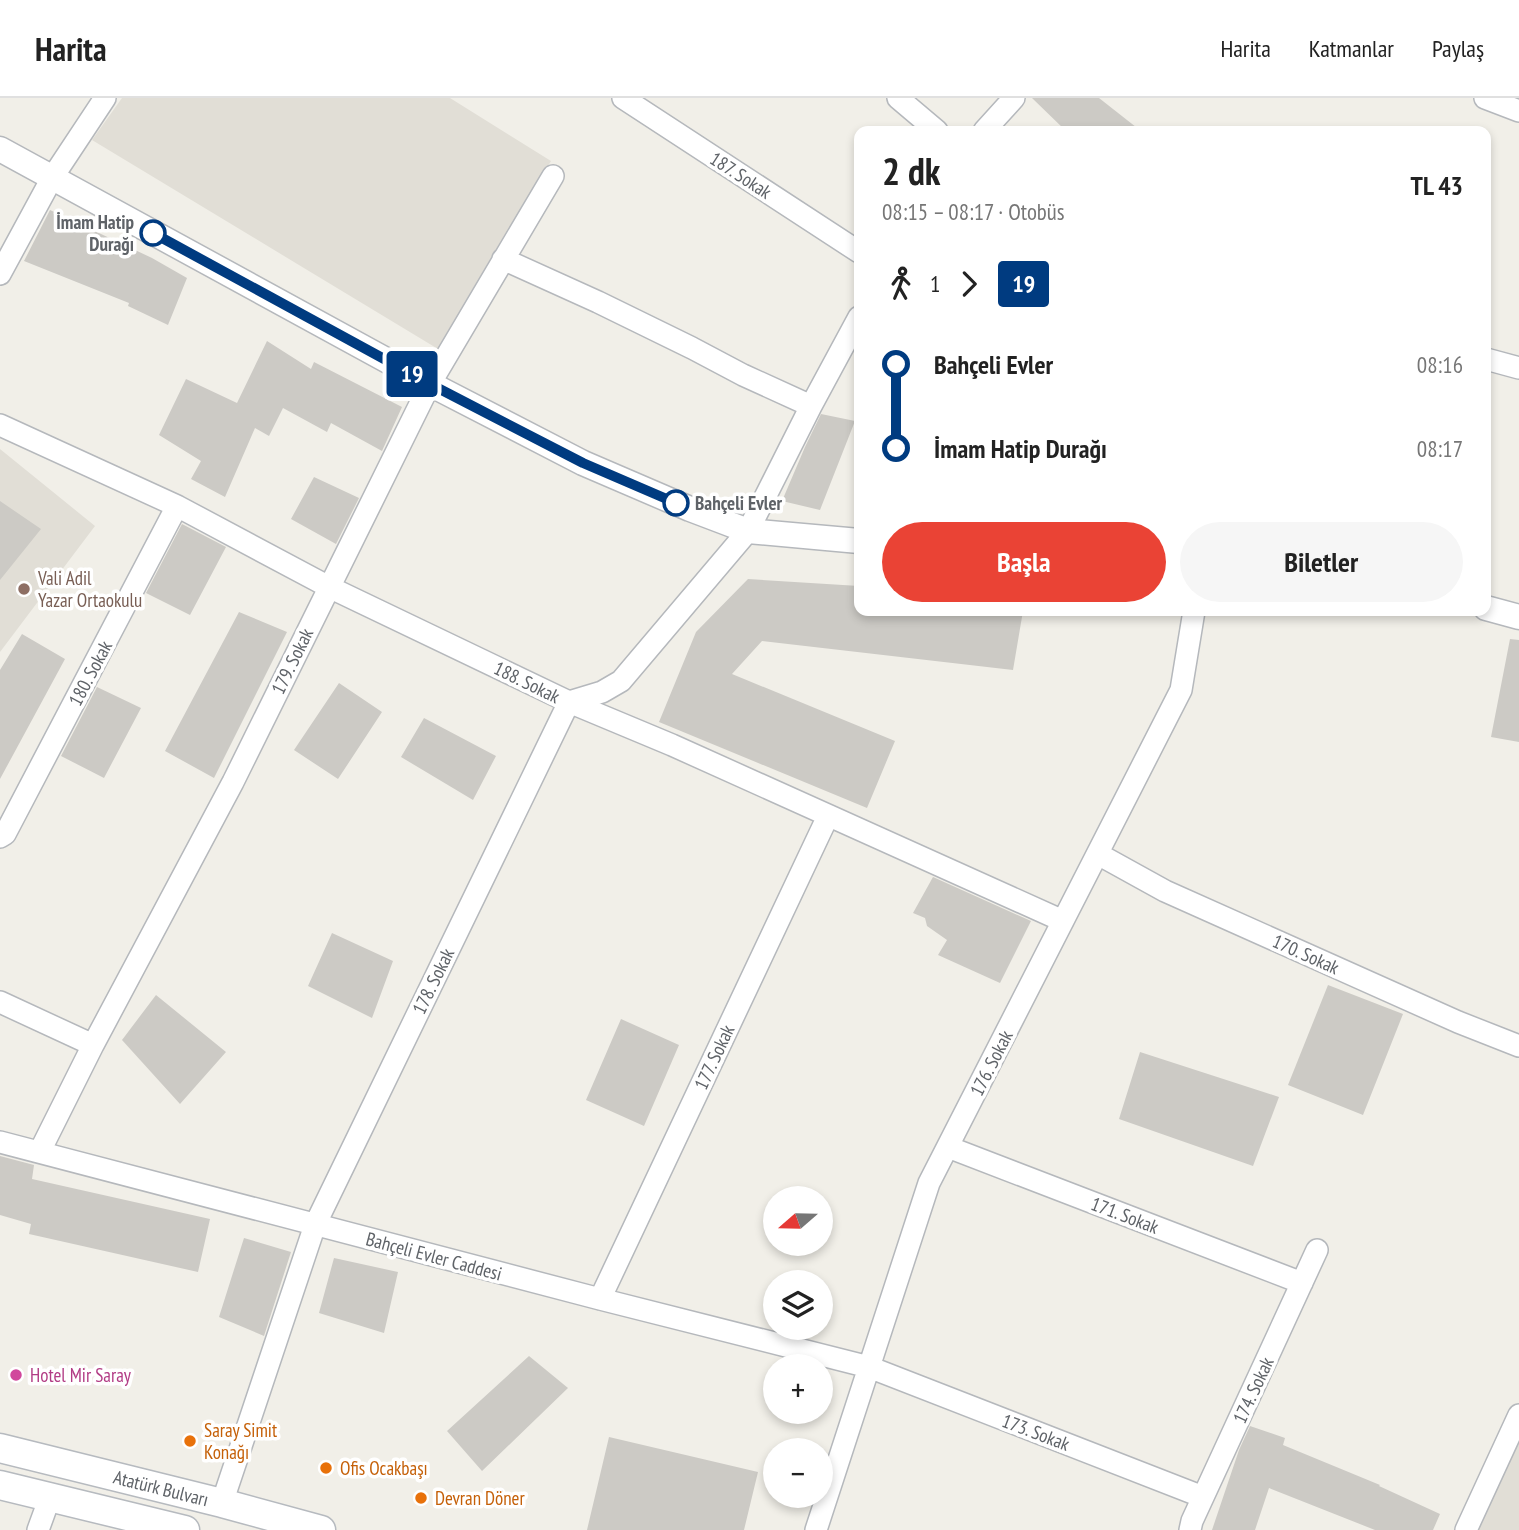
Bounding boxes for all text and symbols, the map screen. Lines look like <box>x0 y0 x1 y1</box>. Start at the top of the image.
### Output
text: Harita <box>35 27 107 70</box>
text: Harita <box>1220 33 1271 64</box>
text: Katmanlar <box>1309 33 1394 64</box>
text: Paylaş <box>1432 33 1484 64</box>
street label: 187. Sokak <box>706 146 777 204</box>
text: 2 dk <box>882 146 941 195</box>
text: TL 43 <box>1411 169 1463 202</box>
text: 08:15 – 08:17 · Otobüs <box>882 197 1065 226</box>
place label: İmam Hatip Durağı <box>56 210 135 256</box>
marker: İmam Hatip Durağı <box>140 220 166 246</box>
icon: walk <box>882 265 920 303</box>
icon: forward <box>950 265 988 303</box>
text: 19 <box>1012 268 1035 299</box>
text: 1 <box>930 269 940 298</box>
text: Bahçeli Evler <box>934 348 1053 381</box>
text: 08:16 <box>1417 350 1463 379</box>
line badge: 19 <box>380 351 444 397</box>
text: 19 <box>401 358 423 389</box>
text: İmam Hatip Durağı <box>934 432 1107 465</box>
text: 08:17 <box>1417 434 1463 463</box>
marker: Bahçeli Evler <box>663 490 689 516</box>
place label: Bahçeli Evler <box>695 491 783 515</box>
button: Başla <box>882 522 1166 602</box>
button: Biletler <box>1180 522 1463 602</box>
place label: Vali Adil Yazar Ortaokulu <box>37 566 142 612</box>
marker: Vali Adil Yazar Ortaokulu <box>16 581 32 597</box>
street label: 179. Sokak <box>266 624 319 698</box>
street label: 180. Sokak <box>63 636 117 710</box>
street label: 188. Sokak <box>490 656 564 709</box>
street label: 170. Sokak <box>1269 929 1344 980</box>
street label: 178. Sokak <box>407 944 460 1018</box>
street label: 177. Sokak <box>689 1020 740 1093</box>
street label: 176. Sokak <box>964 1026 1018 1100</box>
north arrow <box>763 1186 833 1256</box>
map controls <box>763 1186 833 1508</box>
street label: 171. Sokak <box>1088 1191 1163 1239</box>
street label: Bahçeli Evler Caddesi <box>363 1226 505 1286</box>
button: layers <box>763 1270 833 1340</box>
street label: 174. Sokak <box>1227 1352 1279 1427</box>
button: + <box>763 1354 833 1424</box>
place label: Hotel Mir Saray <box>30 1363 132 1387</box>
marker: Hotel Mir Saray <box>8 1367 24 1383</box>
street label: 173. Sokak <box>999 1408 1074 1456</box>
place label: Saray Simit Konağı <box>204 1418 278 1464</box>
marker: Saray Simit Konağı <box>182 1433 198 1449</box>
button: − <box>763 1438 833 1508</box>
place label: Ofis Ocakbaşı <box>340 1456 428 1480</box>
marker: Ofis Ocakbaşı <box>318 1460 334 1476</box>
street label: Atatürk Bulvarı <box>111 1465 211 1511</box>
place label: Devran Döner <box>435 1486 525 1510</box>
marker: Devran Döner <box>413 1490 429 1506</box>

